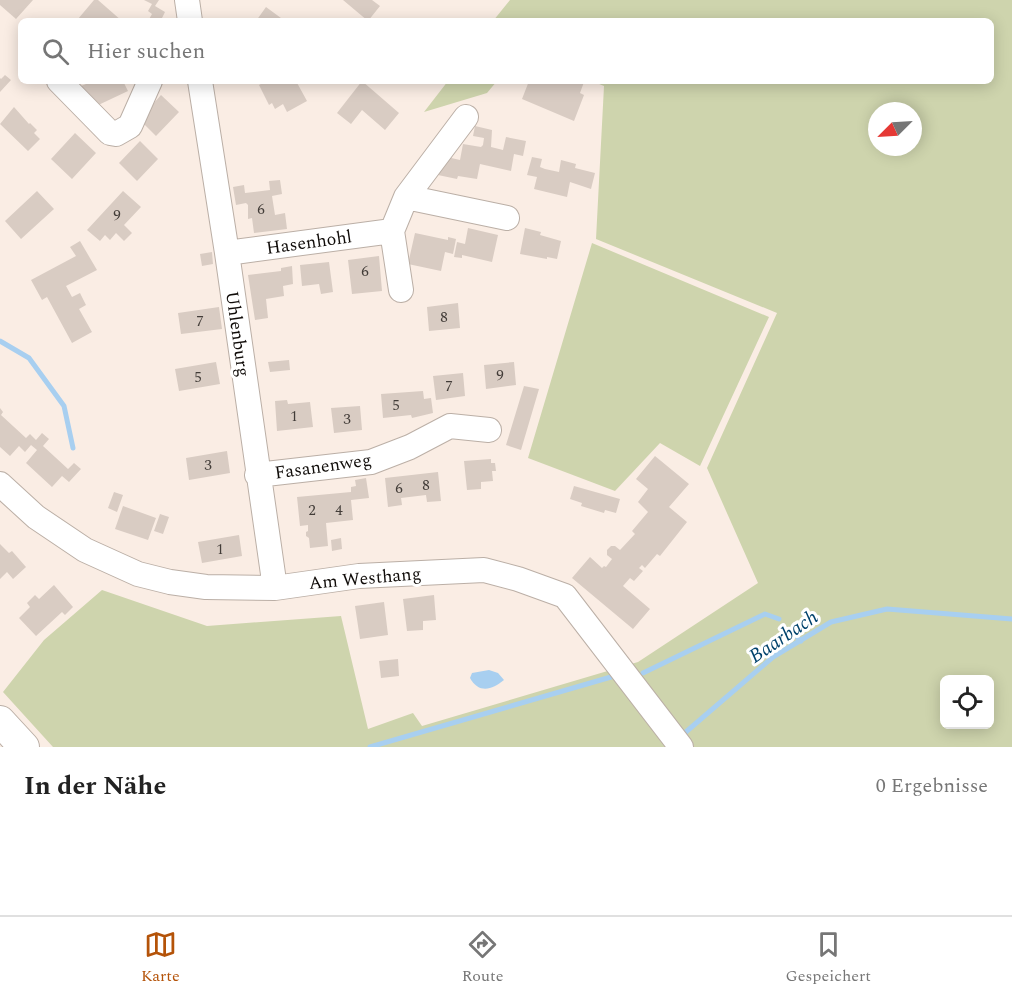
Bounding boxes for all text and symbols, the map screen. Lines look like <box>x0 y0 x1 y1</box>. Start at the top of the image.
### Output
search box <box>18 18 994 84</box>
icon: search <box>39 35 72 68</box>
text: Hier suchen <box>87 35 205 68</box>
north arrow <box>868 102 922 156</box>
house number: 6 <box>257 198 265 221</box>
house number: 9 <box>113 204 121 227</box>
street label: Hasenhohl <box>264 223 354 262</box>
house number: 6 <box>361 260 369 283</box>
street label: Uhlenburg <box>218 289 257 379</box>
house number: 8 <box>440 306 448 329</box>
house number: 7 <box>196 310 204 333</box>
house number: 9 <box>496 364 504 387</box>
house number: 5 <box>194 366 202 389</box>
house number: 7 <box>445 375 453 398</box>
house number: 5 <box>392 394 400 417</box>
house number: 1 <box>290 405 298 428</box>
house number: 3 <box>343 408 351 431</box>
street label: Fasanenweg <box>273 446 373 487</box>
house number: 3 <box>204 454 212 477</box>
house number: 8 <box>422 474 430 497</box>
house number: 6 <box>395 477 403 500</box>
house number: 2 <box>308 499 316 522</box>
house number: 4 <box>335 499 343 522</box>
house number: 1 <box>216 538 224 561</box>
street label: Am Westhang <box>308 560 422 597</box>
water label: Baarbach <box>743 603 824 671</box>
map controls <box>940 675 994 729</box>
button: locate <box>940 675 994 729</box>
text: In der Nähe <box>24 766 166 806</box>
text: 0 Ergebnisse <box>876 771 988 801</box>
tab: Karte <box>141 928 180 988</box>
tab: Route <box>462 928 503 988</box>
tab: Gespeichert <box>785 928 871 988</box>

